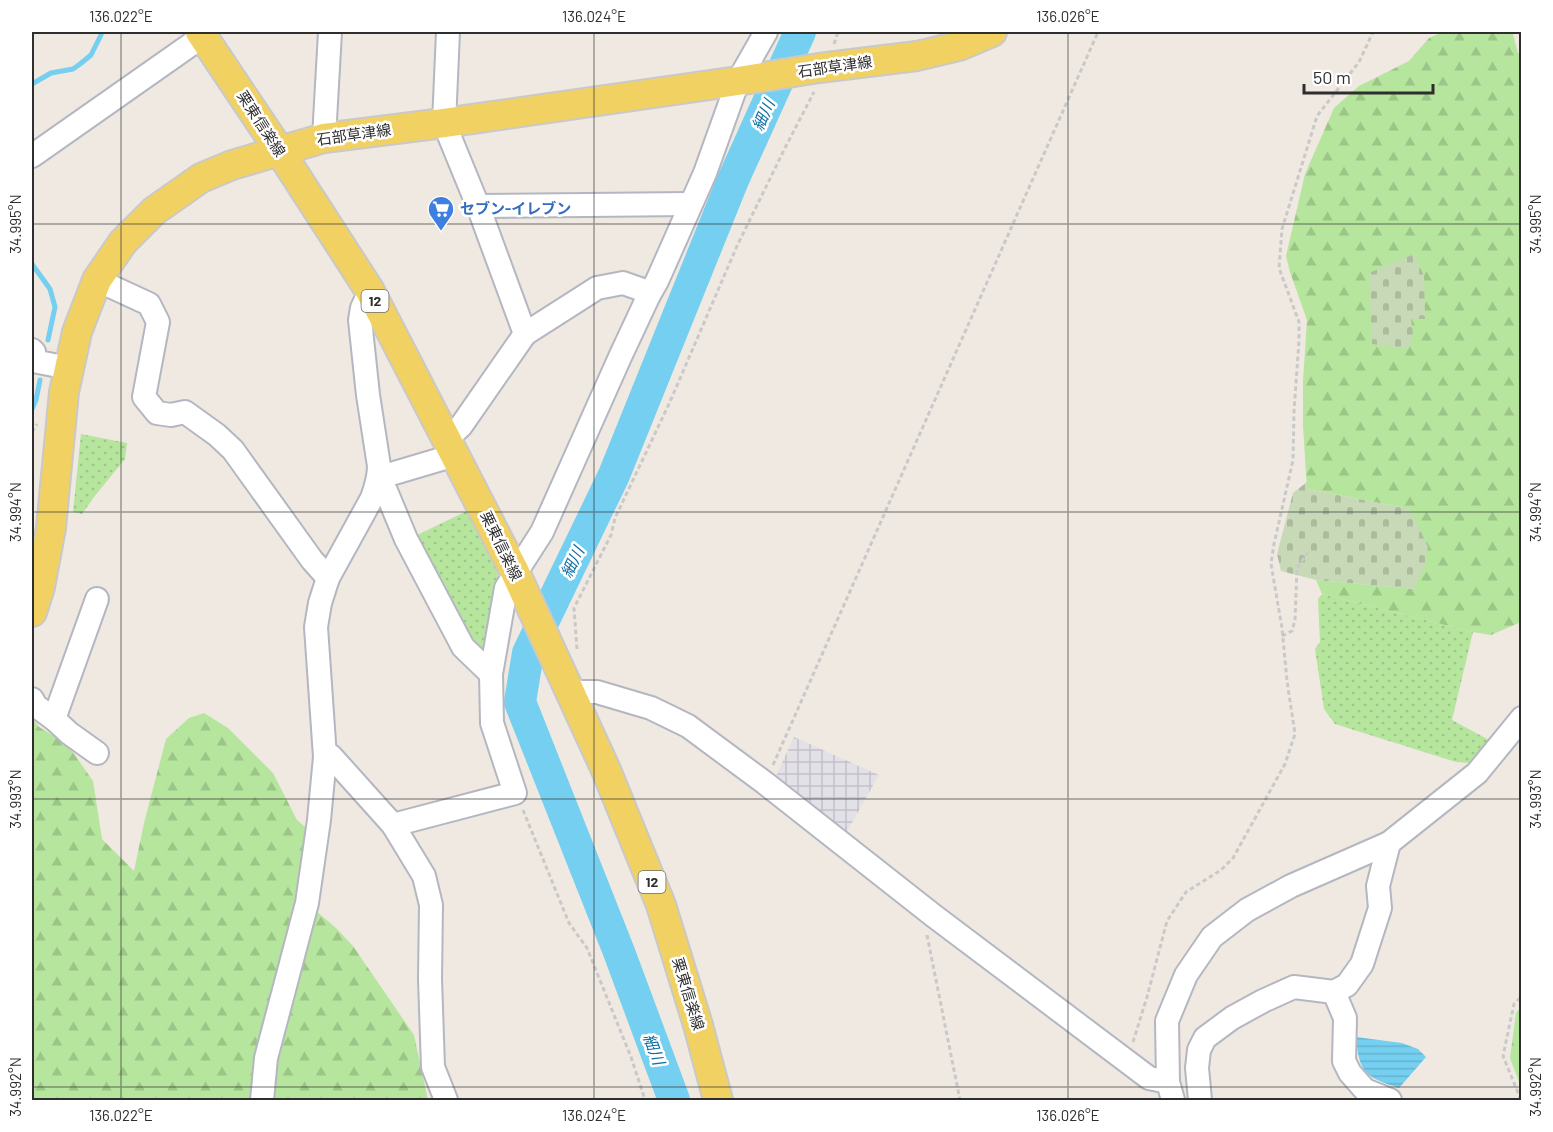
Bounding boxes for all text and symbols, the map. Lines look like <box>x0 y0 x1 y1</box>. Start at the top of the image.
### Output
text: 136.022°E <box>89 7 153 25</box>
text: 136.024°E <box>562 7 626 25</box>
text: 136.026°E <box>1036 7 1100 25</box>
street label: 石部草津線 <box>796 52 873 80</box>
scale bar <box>1304 57 1433 95</box>
text: 50 m <box>1313 66 1351 88</box>
street label: 栗東信楽線 <box>234 87 290 160</box>
water label: 細川 <box>747 94 779 133</box>
street label: 石部草津線 <box>315 120 392 148</box>
text: 34.995°N <box>6 194 24 254</box>
supermarket icon: セブン-イレブン <box>426 194 456 232</box>
text: 34.995°N <box>1526 194 1544 254</box>
place label: セブン-イレブン <box>460 199 571 217</box>
road number: 12 <box>362 290 388 312</box>
text: 34.994°N <box>6 482 24 542</box>
text: 34.994°N <box>1526 482 1544 542</box>
street label: 栗東信楽線 <box>477 508 526 583</box>
water label: 細川 <box>556 541 588 580</box>
text: 34.993°N <box>6 769 24 829</box>
text: 34.993°N <box>1526 769 1544 829</box>
road number: 12 <box>638 871 666 893</box>
street label: 栗東信楽線 <box>669 955 709 1032</box>
water label: 細川 <box>640 1030 670 1069</box>
text: 34.992°N <box>6 1057 24 1117</box>
text: 34.992°N <box>1526 1057 1544 1117</box>
text: 136.022°E <box>89 1106 153 1124</box>
text: 136.024°E <box>562 1106 626 1124</box>
text: 136.026°E <box>1036 1106 1100 1124</box>

